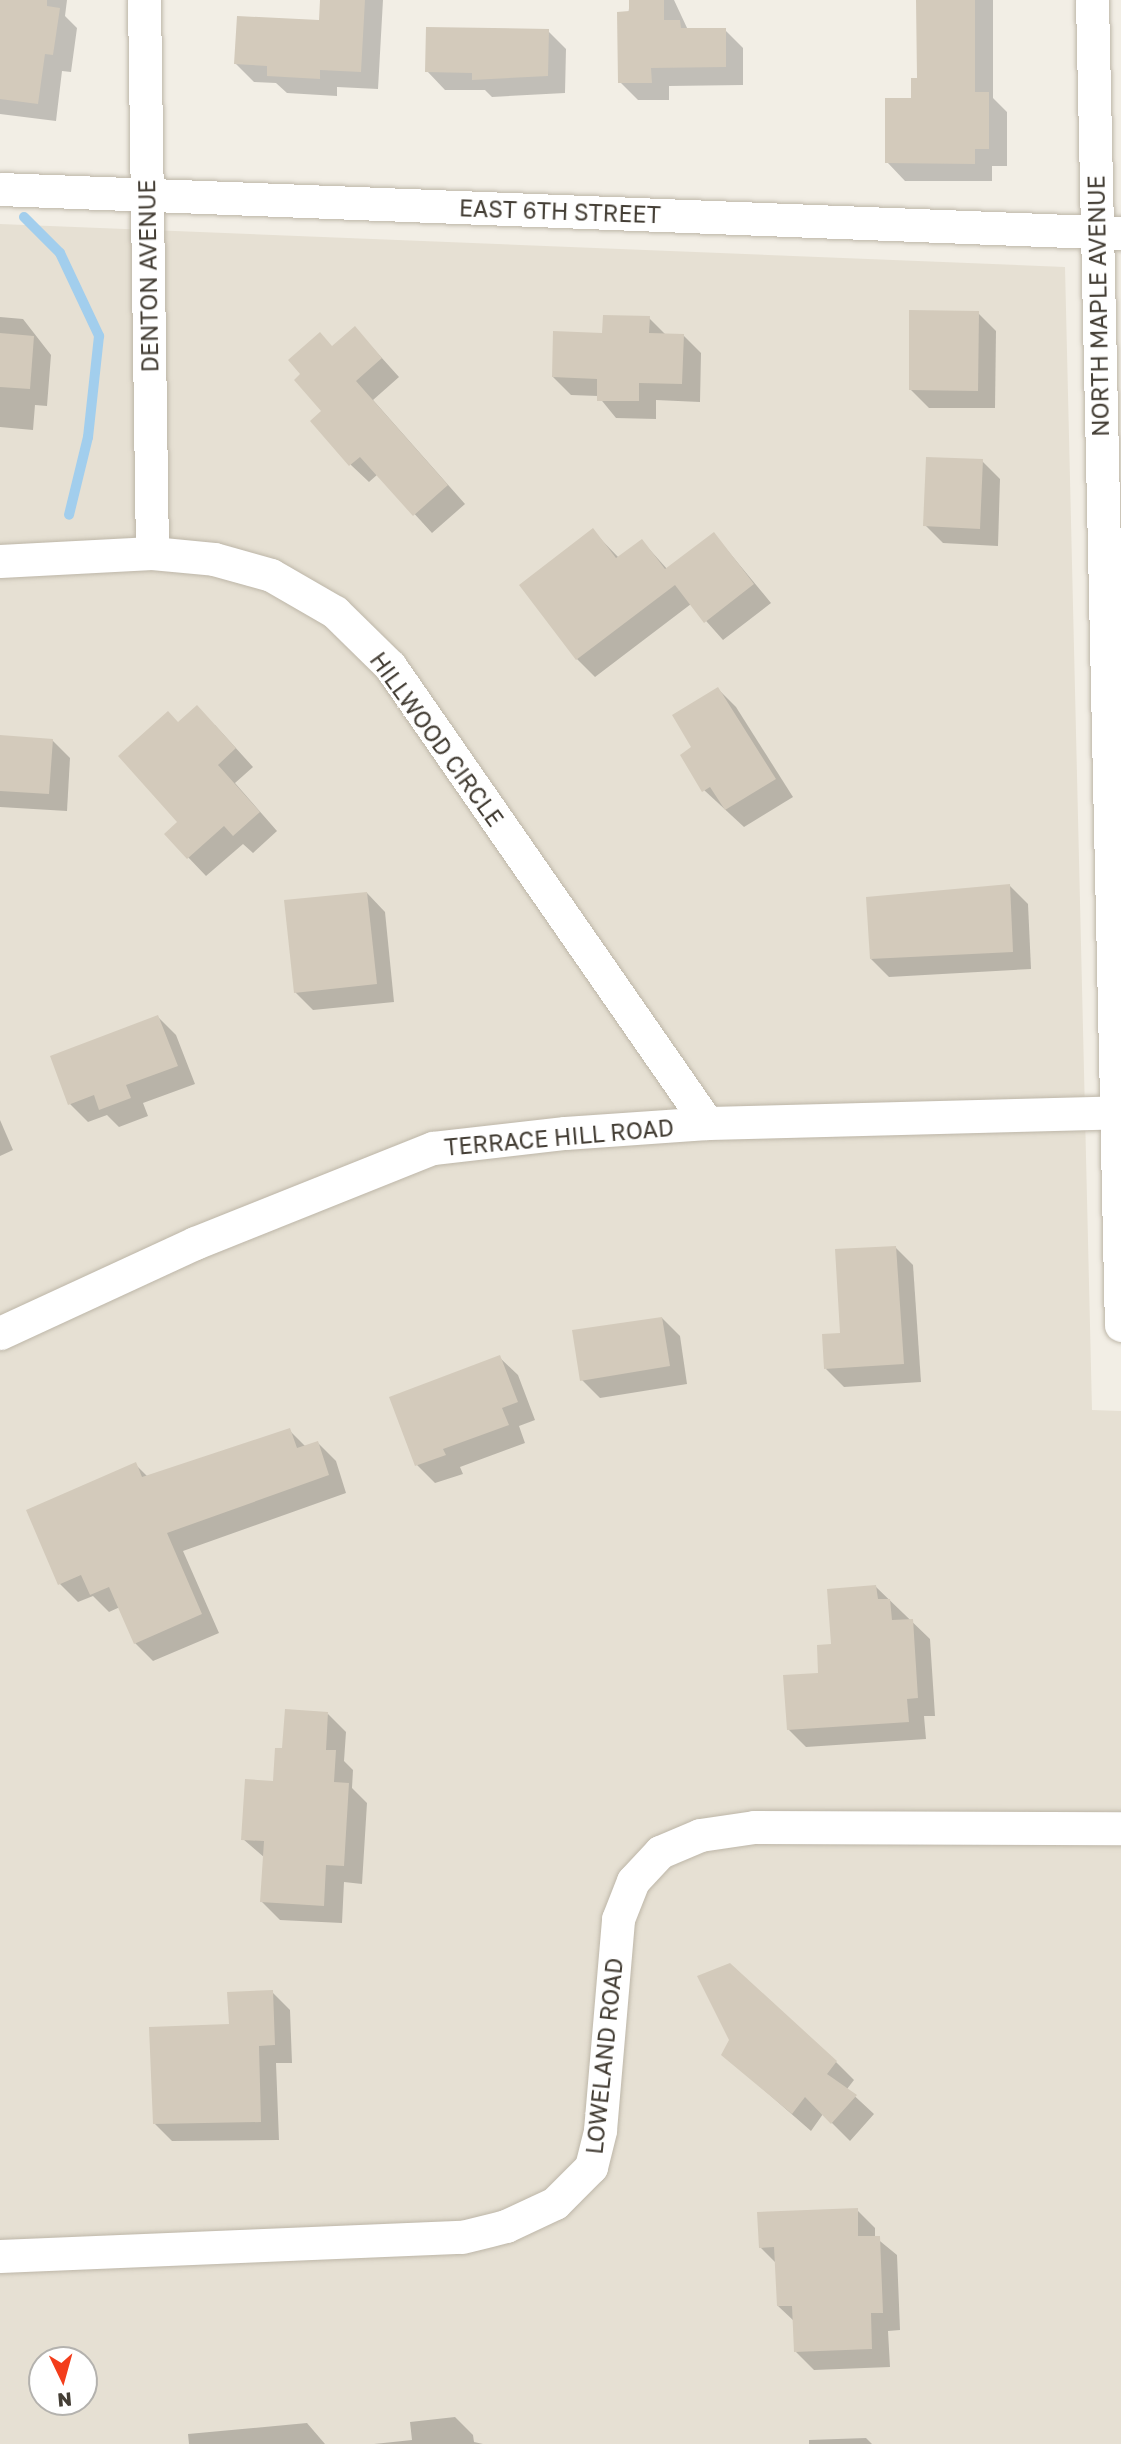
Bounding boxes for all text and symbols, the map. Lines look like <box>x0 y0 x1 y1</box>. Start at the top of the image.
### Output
street label: NORTH MAPLE AVENUE <box>1082 175 1114 437</box>
street label: DENTON AVENUE <box>133 179 163 373</box>
street label: EAST 6TH STREET <box>459 194 661 228</box>
street label: HILLWOOD CIRCLE <box>365 647 509 831</box>
street label: TERRACE HILL ROAD <box>443 1113 675 1161</box>
street label: LOWELAND ROAD <box>580 1956 628 2156</box>
north arrow <box>28 2346 98 2416</box>
text: N <box>57 2388 73 2413</box>

